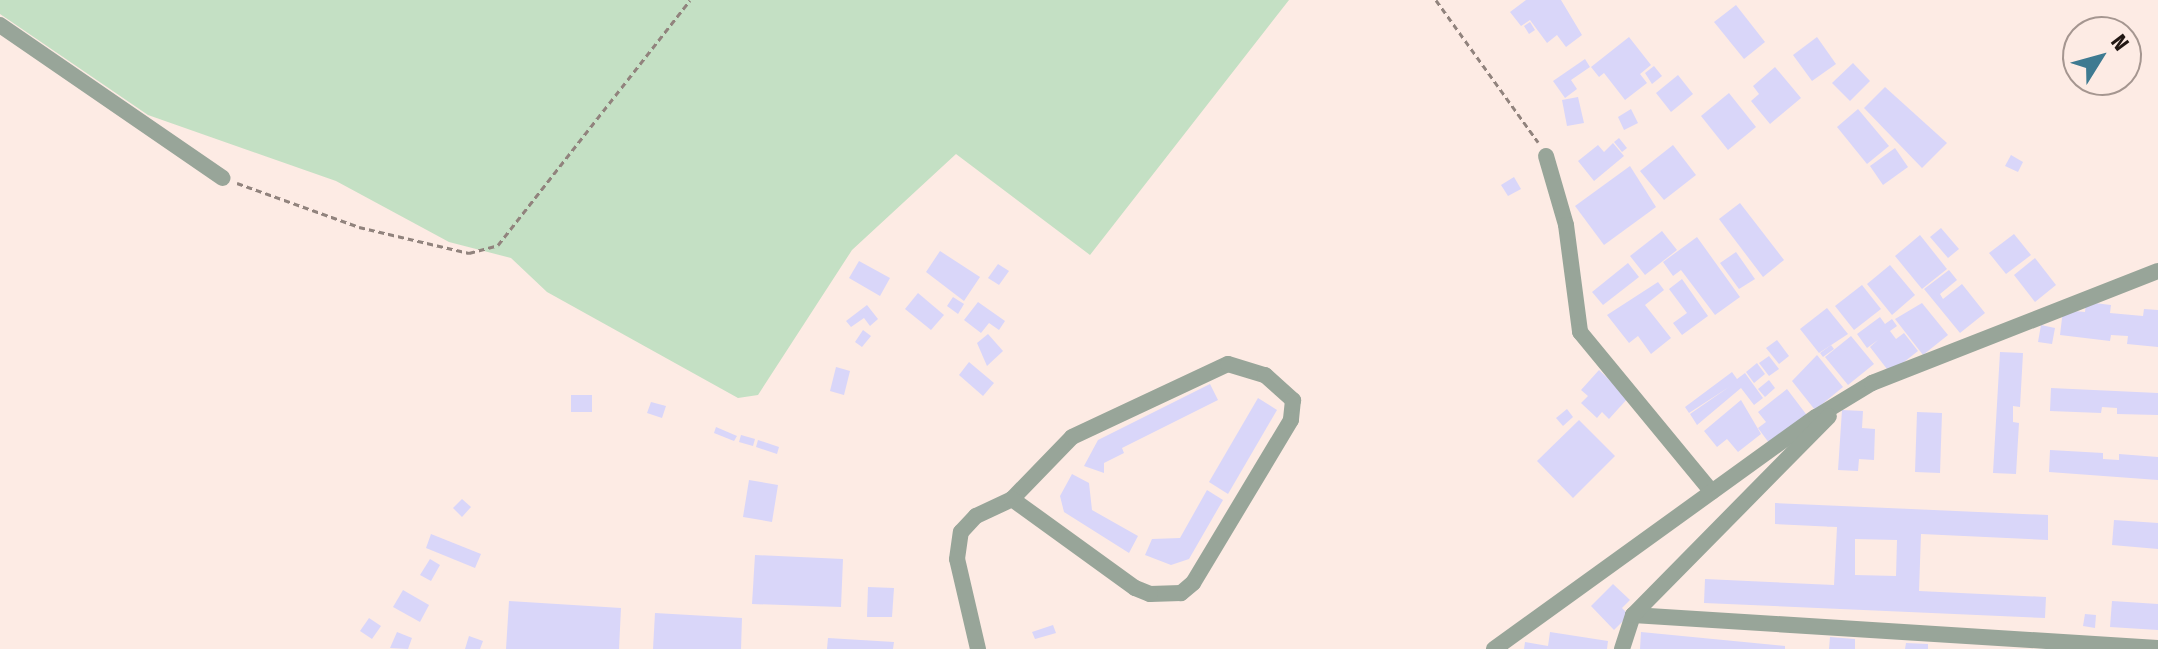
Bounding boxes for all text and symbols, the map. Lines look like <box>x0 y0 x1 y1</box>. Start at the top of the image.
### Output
north arrow <box>2062 16 2142 96</box>
text: N <box>2105 29 2135 56</box>

